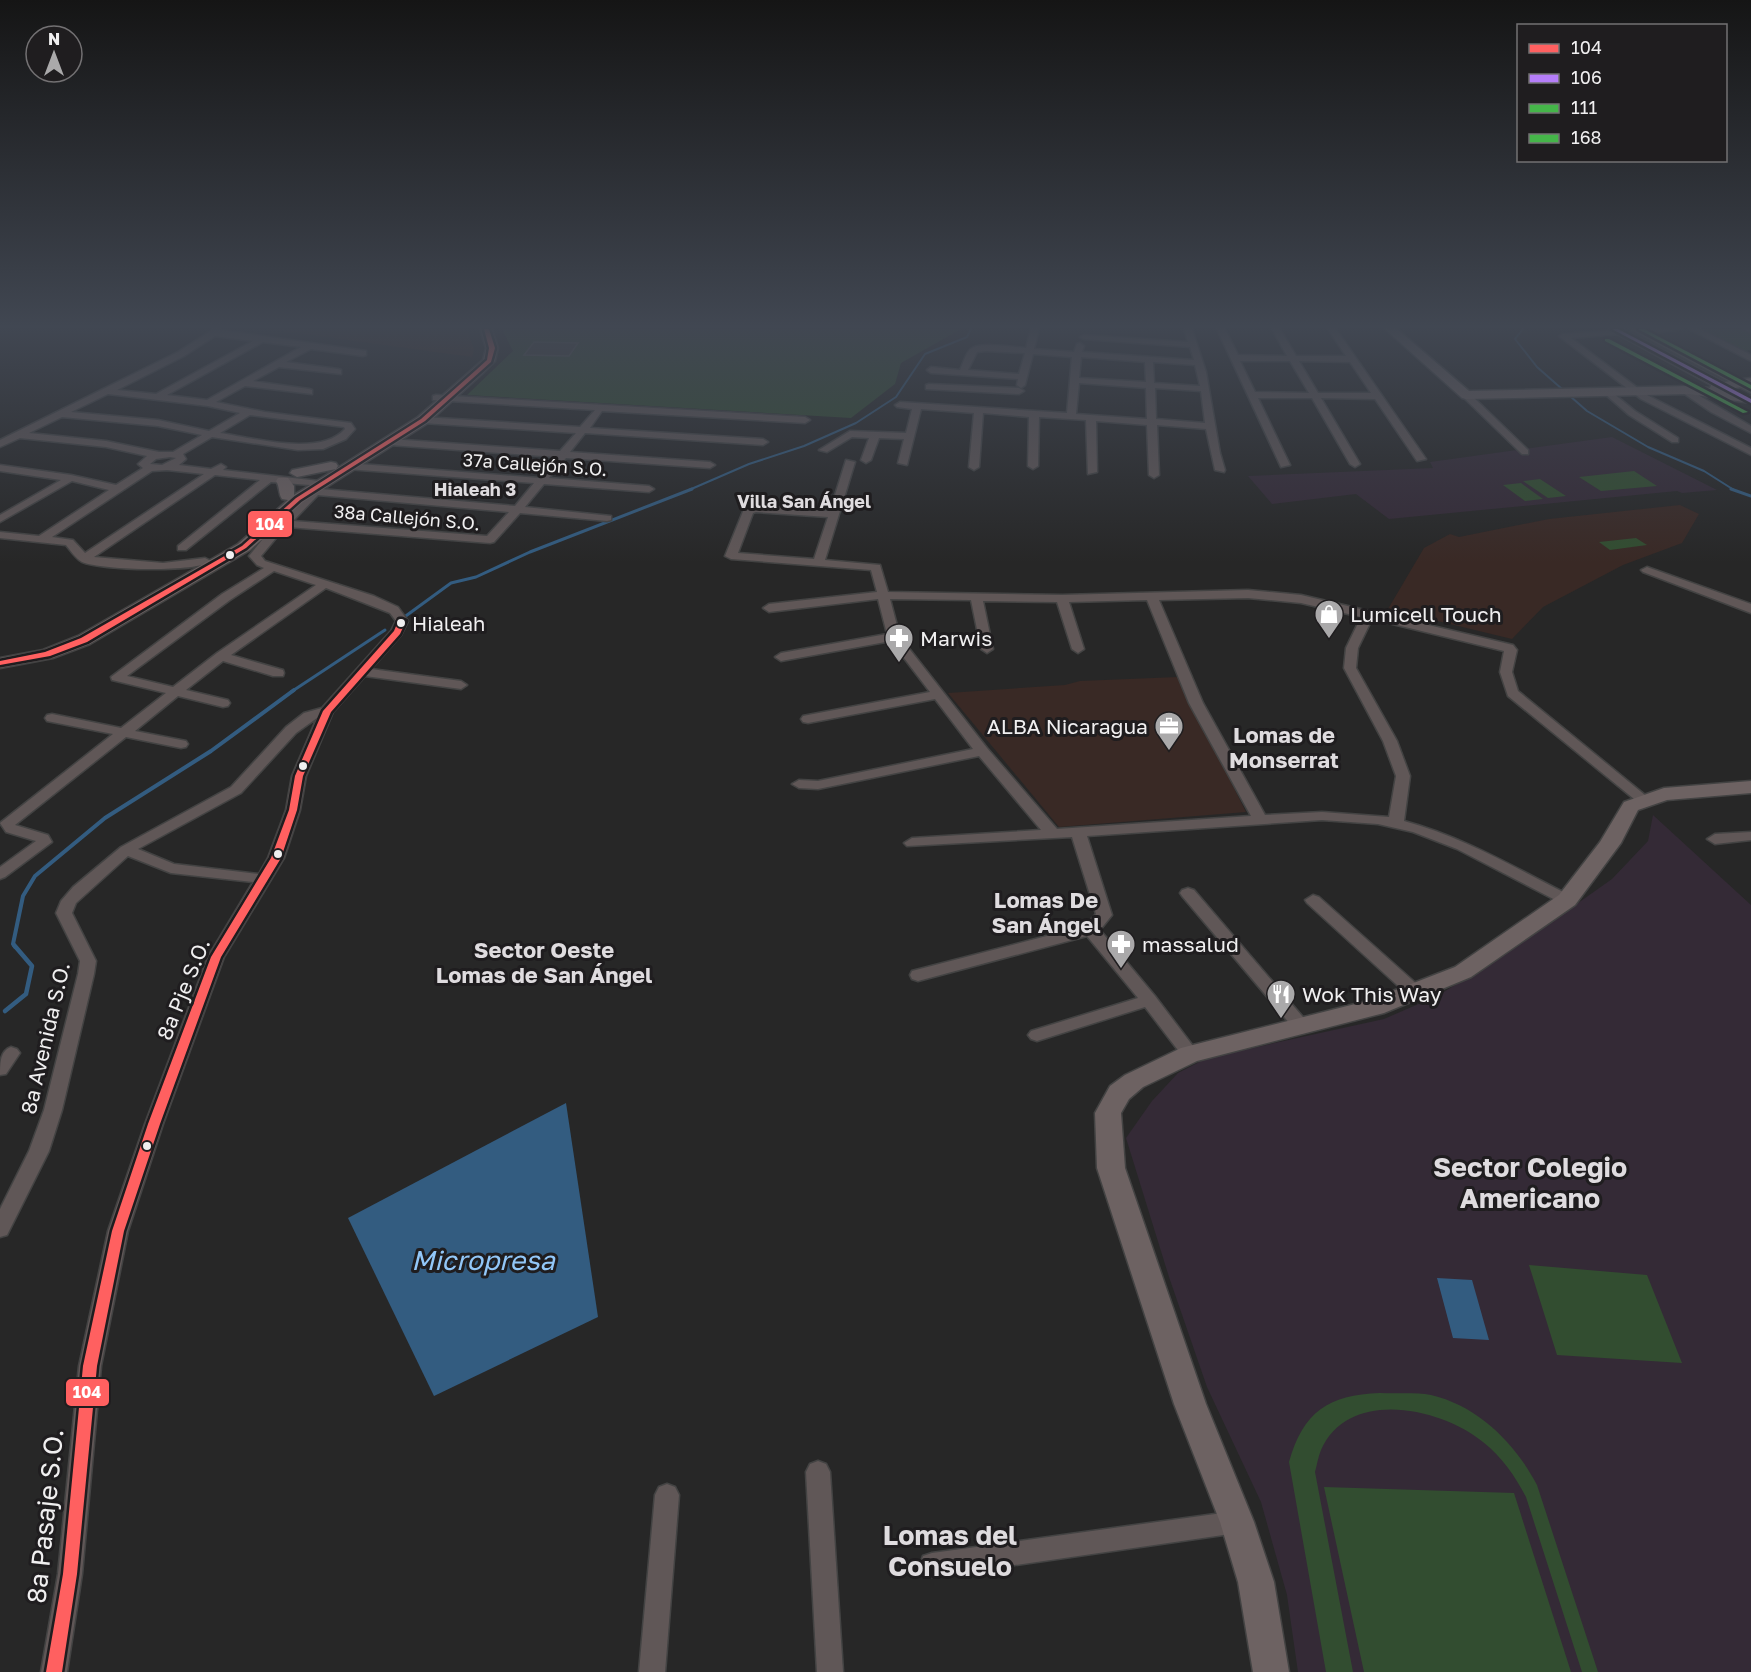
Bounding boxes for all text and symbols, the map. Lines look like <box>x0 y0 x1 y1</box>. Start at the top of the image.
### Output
north arrow <box>24 24 84 84</box>
legend <box>1517 24 1727 162</box>
text: N <box>48 29 60 49</box>
text: 104 <box>1571 36 1602 58</box>
text: 106 <box>1571 66 1602 88</box>
text: 111 <box>1571 96 1597 118</box>
text: 168 <box>1571 126 1602 148</box>
street label: 37a Callejón S.O. <box>462 448 608 480</box>
district label: Hialeah 3 <box>434 478 516 500</box>
district label: Villa San Ángel <box>737 490 871 512</box>
street label: 38a Callejón S.O. <box>333 500 481 534</box>
line badge: 104 <box>247 510 293 538</box>
text: 104 <box>256 514 284 534</box>
unlabelled marker <box>224 549 236 561</box>
shop icon: Lumicell Touch <box>1313 598 1345 640</box>
place label: Lumicell Touch <box>1350 601 1502 627</box>
place label: Hialeah <box>412 611 485 635</box>
marker: Hialeah <box>395 617 407 629</box>
pharmacy icon: Marwis <box>883 622 915 664</box>
place label: Marwis <box>920 625 992 651</box>
office icon: ALBA Nicaragua <box>1153 710 1185 752</box>
place label: ALBA Nicaragua <box>987 713 1148 739</box>
district label: Lomas de Monserrat <box>1229 721 1339 773</box>
unlabelled marker <box>297 760 309 772</box>
unlabelled marker <box>272 848 284 860</box>
district label: Lomas De San Ángel <box>991 886 1101 938</box>
pharmacy icon: massalud <box>1105 928 1137 970</box>
place label: massalud <box>1142 931 1239 957</box>
street label: 8a Pje S.O. <box>151 934 215 1044</box>
district label: Sector Oeste Lomas de San Ángel <box>436 936 652 988</box>
street label: 8a Avenida S.O. <box>15 959 75 1117</box>
restaurant icon: Wok This Way <box>1265 978 1297 1020</box>
place label: Wok This Way <box>1302 981 1442 1007</box>
unlabelled marker <box>141 1140 153 1152</box>
district label: Sector Colegio Americano <box>1433 1151 1627 1214</box>
water label: Micropresa <box>411 1244 557 1276</box>
line badge: 104 <box>65 1378 110 1407</box>
text: 104 <box>73 1382 101 1402</box>
street label: 8a Pasaje S.O. <box>20 1427 70 1605</box>
district label: Lomas del Consuelo <box>883 1519 1017 1582</box>

